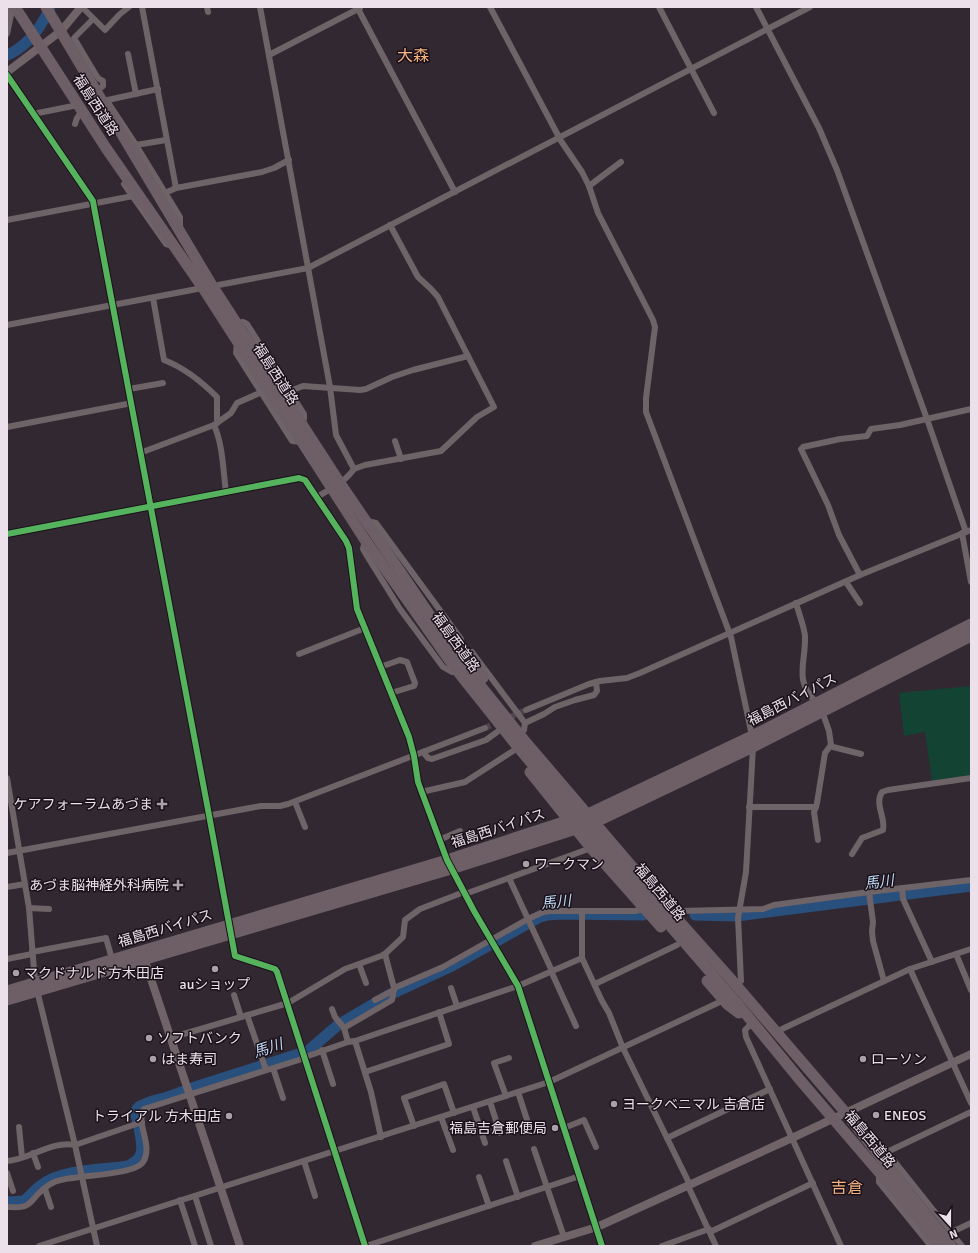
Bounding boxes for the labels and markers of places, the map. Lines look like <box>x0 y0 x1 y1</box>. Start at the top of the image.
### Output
place label: ケアフォーラムあづま <box>13 796 153 813</box>
marker: ケアフォーラムあづま <box>156 798 168 810</box>
place label: ワークマン <box>534 856 604 873</box>
marker: ワークマン <box>521 859 531 869</box>
place label: あづま脳神経外科病院 <box>29 877 169 894</box>
marker: あづま脳神経外科病院 <box>172 879 184 891</box>
marker: auショップ <box>210 964 220 974</box>
place label: マクドナルド方木田店 <box>24 965 164 982</box>
marker: マクドナルド方木田店 <box>11 968 21 978</box>
place label: auショップ <box>180 976 250 993</box>
place label: ソフトバンク <box>157 1030 242 1047</box>
marker: ソフトバンク <box>144 1033 154 1043</box>
place label: はま寿司 <box>161 1051 217 1068</box>
place label: ローソン <box>871 1051 927 1068</box>
marker: はま寿司 <box>148 1054 158 1064</box>
marker: ローソン <box>858 1054 868 1064</box>
place label: ヨークベニマル 吉倉店 <box>622 1096 765 1113</box>
marker: ヨークベニマル 吉倉店 <box>609 1099 619 1109</box>
place label: ENEOS <box>884 1107 926 1124</box>
place label: トライアル 方木田店 <box>92 1108 221 1125</box>
marker: ENEOS <box>871 1110 881 1120</box>
marker: トライアル 方木田店 <box>224 1111 234 1121</box>
place label: 福島吉倉郵便局 <box>449 1120 547 1137</box>
marker: 福島吉倉郵便局 <box>550 1123 560 1133</box>

